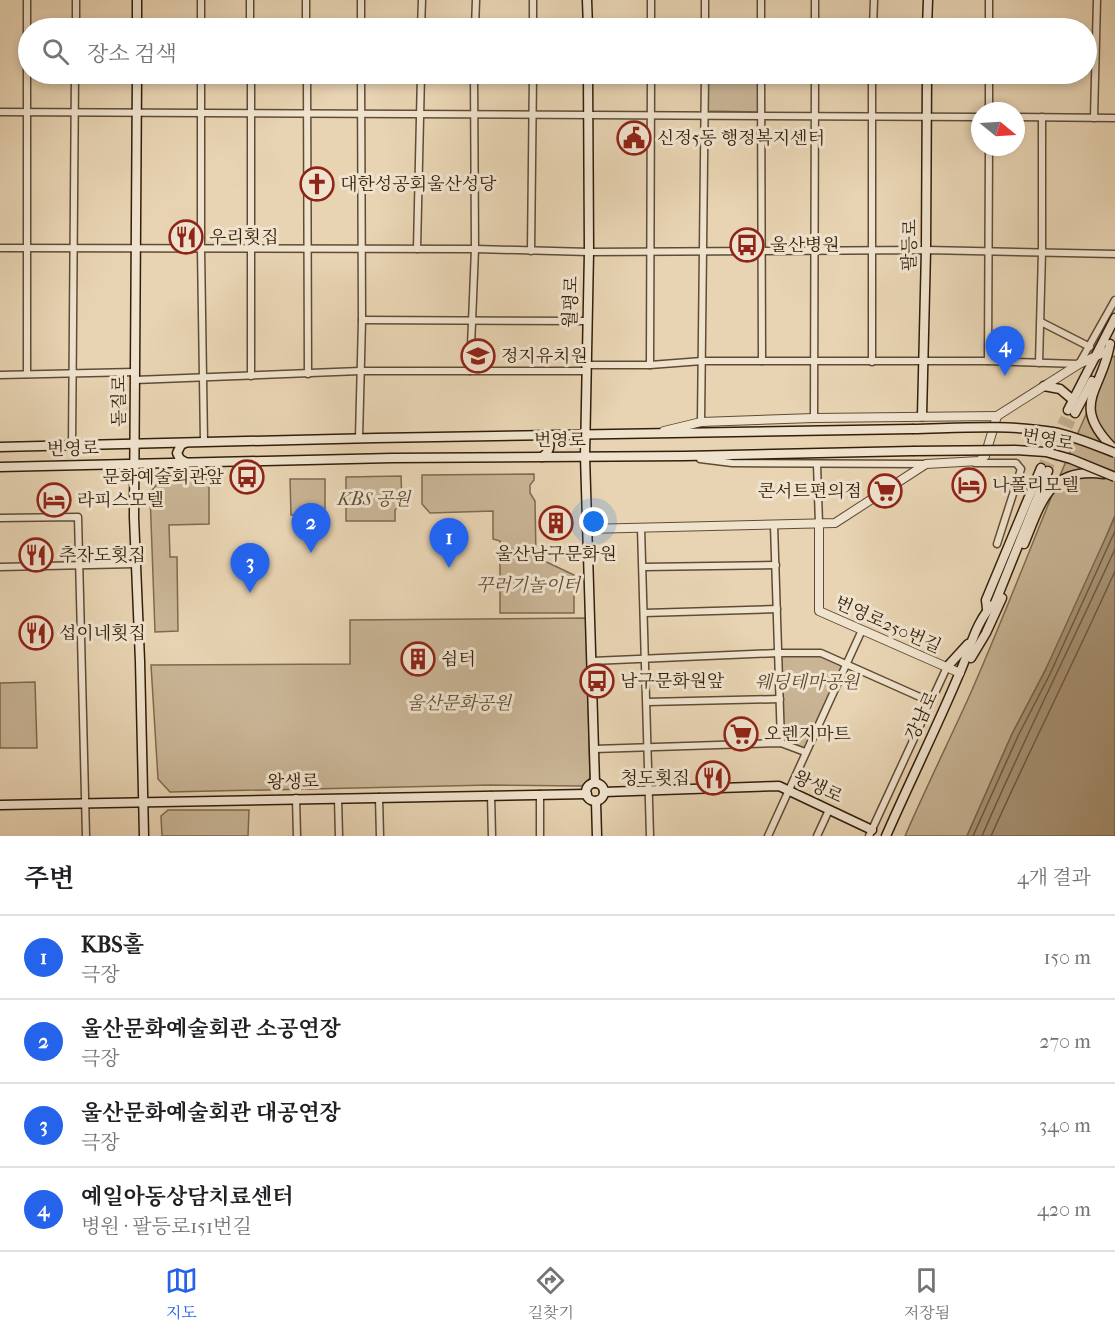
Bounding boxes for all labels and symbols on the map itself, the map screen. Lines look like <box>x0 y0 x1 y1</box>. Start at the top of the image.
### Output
north arrow <box>971 102 1025 156</box>
public building icon: 신정5동 행정복지센터 <box>616 120 652 156</box>
place label: 신정5동 행정복지센터 <box>657 128 825 149</box>
church icon: 대한성공회울산성당 <box>299 166 335 202</box>
place label: 대한성공회울산성당 <box>340 174 497 195</box>
restaurant icon: 우리횟집 <box>168 219 204 255</box>
street label: 팔등로 <box>899 219 921 271</box>
place label: 우리횟집 <box>209 227 279 248</box>
bus stop icon: 울산병원 <box>729 227 765 263</box>
place label: 울산병원 <box>770 235 840 256</box>
street label: 월평로 <box>560 276 582 328</box>
pin: 4 <box>986 326 1024 376</box>
school or university icon: 정지유치원 <box>460 338 496 374</box>
place label: 정지유치원 <box>501 346 588 367</box>
street label: 돋질로 <box>109 375 130 427</box>
street label: 번영로 <box>1020 425 1076 455</box>
street label: 번영로 <box>534 430 586 451</box>
street label: 번영로 <box>47 438 99 460</box>
bus stop icon: 문화예술회관앞 <box>229 459 265 495</box>
place label: 문화예술회관앞 <box>102 467 225 488</box>
hotel icon: 나폴리모텔 <box>951 467 987 503</box>
supermarket icon: 콘서트편의점 <box>867 473 903 509</box>
place label: 나폴리모텔 <box>992 475 1079 496</box>
place label: 콘서트편의점 <box>758 481 862 502</box>
hotel icon: 라피스모텔 <box>36 482 72 518</box>
park label: KBS 공원 <box>335 489 412 510</box>
place label: 라피스모텔 <box>77 490 164 511</box>
pin: 2 <box>292 504 330 553</box>
building icon: 울산남구문화원 <box>538 505 574 541</box>
your location <box>579 507 608 536</box>
pin: 1 <box>430 518 468 568</box>
restaurant icon: 추자도횟집 <box>18 537 54 573</box>
pin: 3 <box>230 544 270 593</box>
place label: 울산남구문화원 <box>495 544 617 565</box>
place label: 추자도횟집 <box>59 545 146 566</box>
park label: 꾸러기놀이터 <box>476 575 582 596</box>
street label: 번영로250번길 <box>832 592 944 658</box>
restaurant icon: 섭이네횟집 <box>18 615 54 651</box>
place label: 섭이네횟집 <box>59 623 146 644</box>
building icon: 쉼터 <box>400 641 436 677</box>
place label: 쉼터 <box>441 649 476 670</box>
bus stop icon: 남구문화원앞 <box>579 663 615 699</box>
place label: 남구문화원앞 <box>620 671 725 692</box>
park label: 웨딩테마공원 <box>755 672 861 693</box>
street label: 강남로 <box>901 688 943 744</box>
park label: 울산문화공원 <box>407 693 513 714</box>
supermarket icon: 오렌지마트 <box>723 716 759 752</box>
place label: 오렌지마트 <box>764 724 852 745</box>
restaurant icon: 청도횟집 <box>695 760 731 796</box>
street label: 왕생로 <box>790 766 846 808</box>
place label: 청도횟집 <box>620 768 690 789</box>
street label: 왕생로 <box>267 771 319 793</box>

